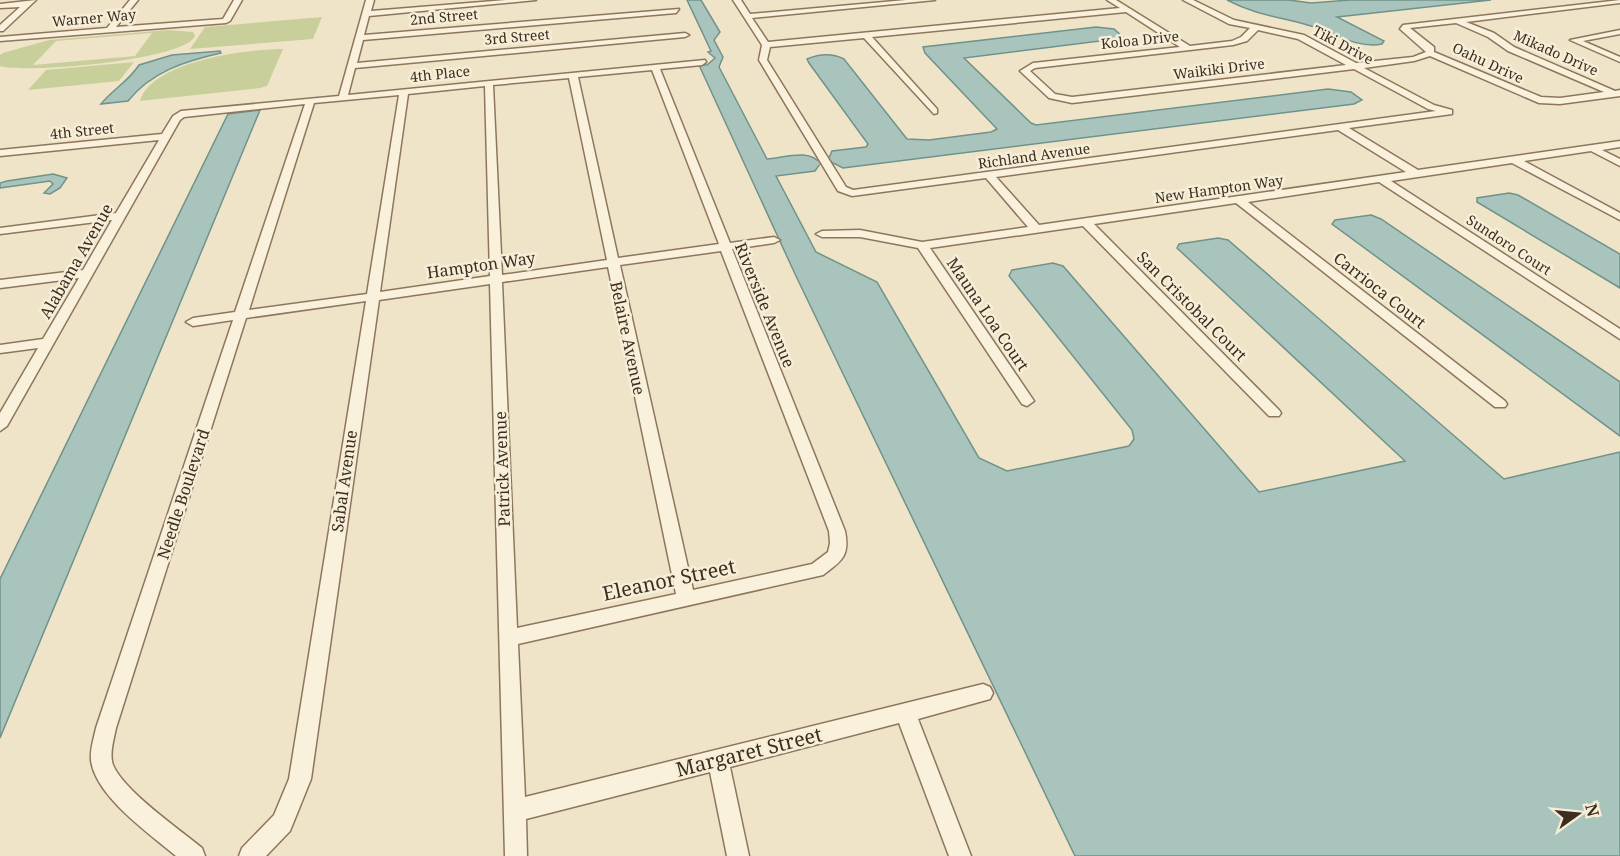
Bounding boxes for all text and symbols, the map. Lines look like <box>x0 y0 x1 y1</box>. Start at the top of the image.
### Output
street label: Warner Way <box>51 4 137 31</box>
street label: 2nd Street <box>409 4 479 29</box>
street label: Tiki Drive <box>1310 21 1377 68</box>
street label: 3rd Street <box>483 24 551 49</box>
street label: Mikado Drive <box>1511 25 1602 80</box>
street label: Koloa Drive <box>1100 26 1180 53</box>
street label: Oahu Drive <box>1450 38 1527 87</box>
street label: Waikiki Drive <box>1172 53 1266 84</box>
street label: 4th Place <box>409 61 471 86</box>
street label: 4th Street <box>49 118 115 143</box>
street label: Richland Avenue <box>977 138 1091 173</box>
street label: New Hampton Way <box>1153 170 1284 207</box>
street label: Alabama Avenue <box>34 199 118 323</box>
street label: Sundoro Court <box>1463 210 1555 279</box>
street label: Riverside Avenue <box>730 239 800 371</box>
street label: Hampton Way <box>425 246 538 284</box>
street label: San Cristobal Court <box>1132 246 1252 366</box>
street label: Carrioca Court <box>1329 247 1431 333</box>
street label: Mauna Loa Court <box>942 253 1034 375</box>
street label: Belaire Avenue <box>605 279 651 397</box>
street label: Patrick Avenue <box>489 411 515 527</box>
street label: Needle Boulevard <box>152 426 215 562</box>
street label: Sabal Avenue <box>326 429 362 533</box>
street label: Eleanor Street <box>600 552 738 607</box>
street label: Margaret Street <box>673 720 825 783</box>
north arrow <box>1548 784 1608 844</box>
text: N <box>1580 801 1605 819</box>

